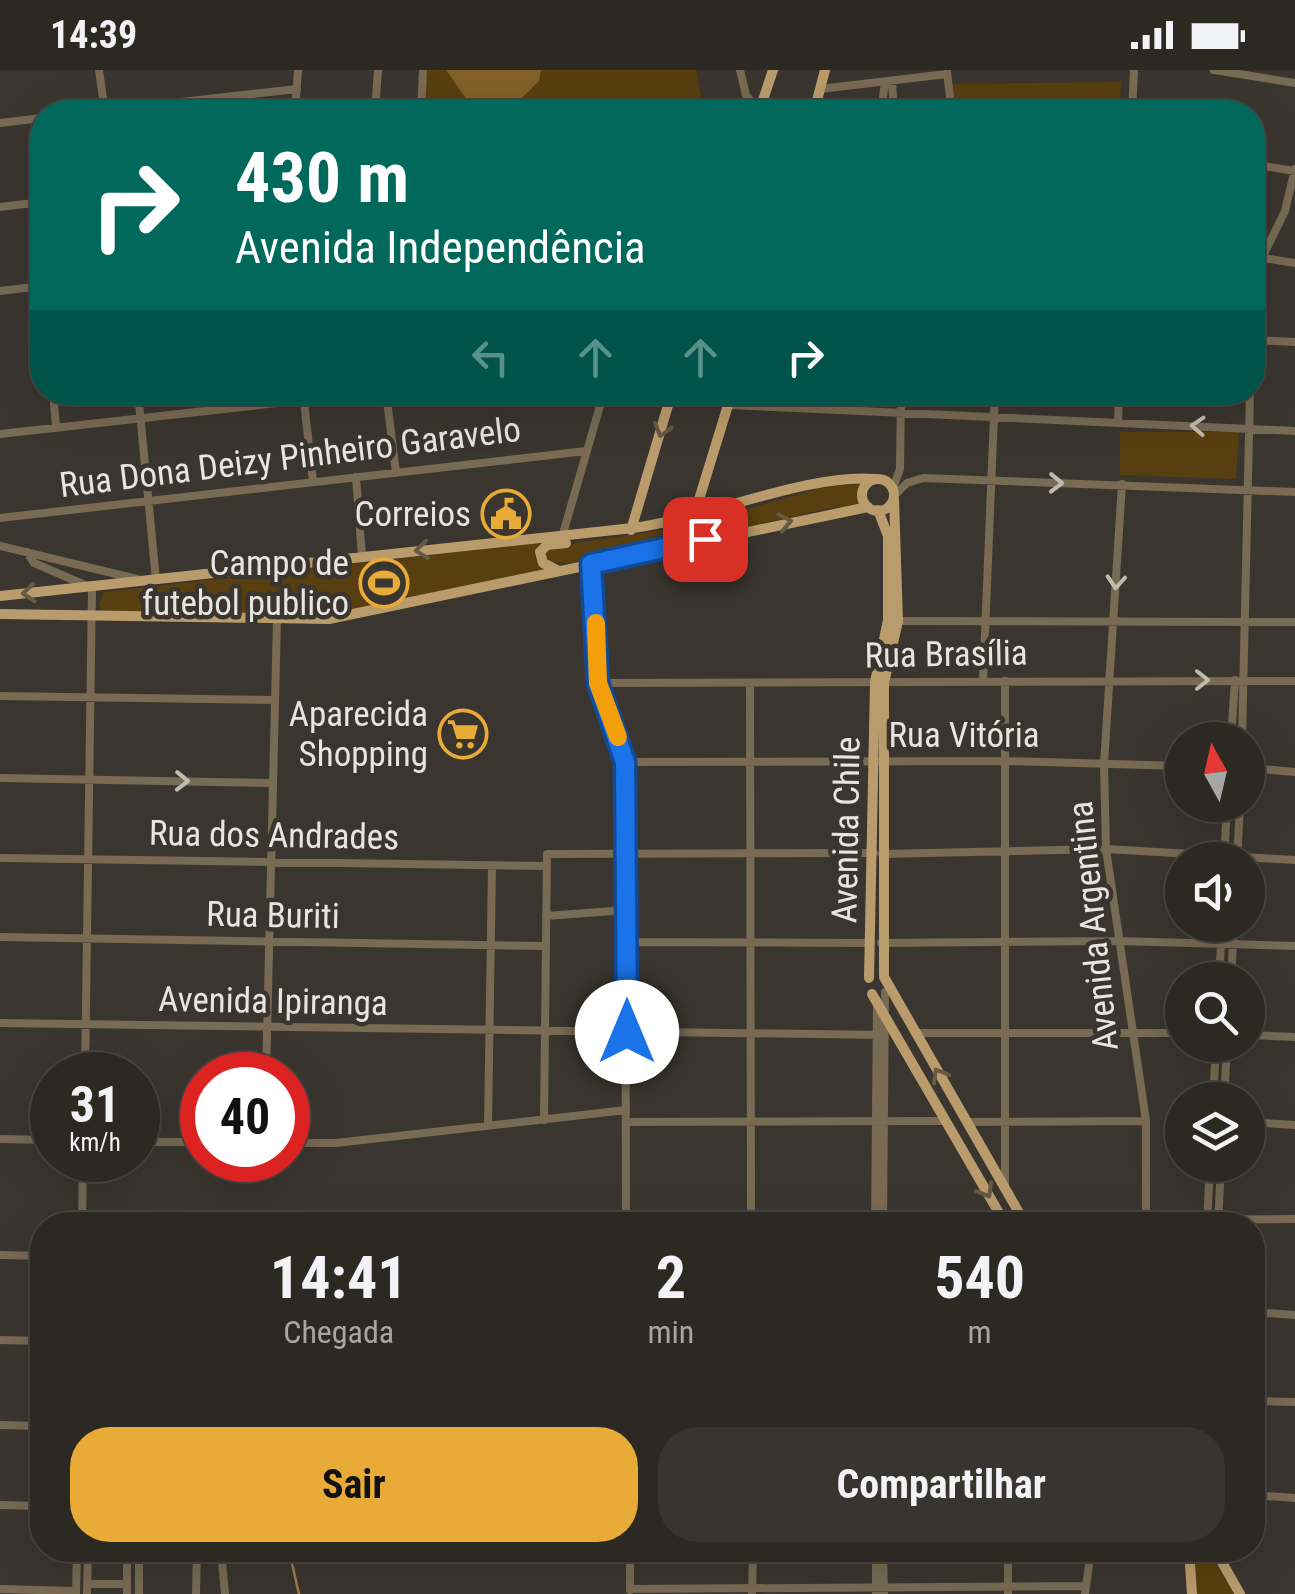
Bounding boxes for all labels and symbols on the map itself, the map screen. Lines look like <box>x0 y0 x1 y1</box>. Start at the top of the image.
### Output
street label: Rua Dona Deizy Pinheiro Garavelo <box>57 409 523 506</box>
one-way arrow <box>1189 416 1205 437</box>
one-way arrow <box>652 421 673 438</box>
one-way arrow <box>1048 473 1064 494</box>
public building icon: Correios <box>480 488 532 540</box>
place label: Correios <box>355 494 471 535</box>
pin <box>663 497 748 582</box>
one-way arrow <box>776 513 793 534</box>
one-way arrow <box>414 539 430 561</box>
place label: Campo de futebol publico <box>142 543 349 624</box>
sports icon: Campo de futebol publico <box>358 557 410 609</box>
one-way arrow <box>1105 574 1127 590</box>
one-way arrow <box>21 582 37 604</box>
street label: Rua Brasília <box>864 633 1028 676</box>
one-way arrow <box>1196 669 1211 691</box>
place label: Aparecida Shopping <box>289 694 428 775</box>
supermarket icon: Aparecida Shopping <box>437 708 489 760</box>
street label: Rua Vitória <box>889 715 1040 756</box>
north arrow <box>1165 722 1265 822</box>
street label: Avenida Chile <box>824 736 869 924</box>
one-way arrow <box>174 771 190 792</box>
street label: Avenida Argentina <box>1060 799 1127 1053</box>
street label: Rua dos Andrades <box>149 813 399 858</box>
street label: Rua Buriti <box>206 894 340 937</box>
street label: Avenida Ipiranga <box>158 979 388 1024</box>
position arrow <box>575 980 679 1084</box>
speed limit sign: 40 <box>180 1052 310 1182</box>
one-way arrow <box>932 1067 951 1085</box>
one-way arrow <box>974 1180 994 1198</box>

